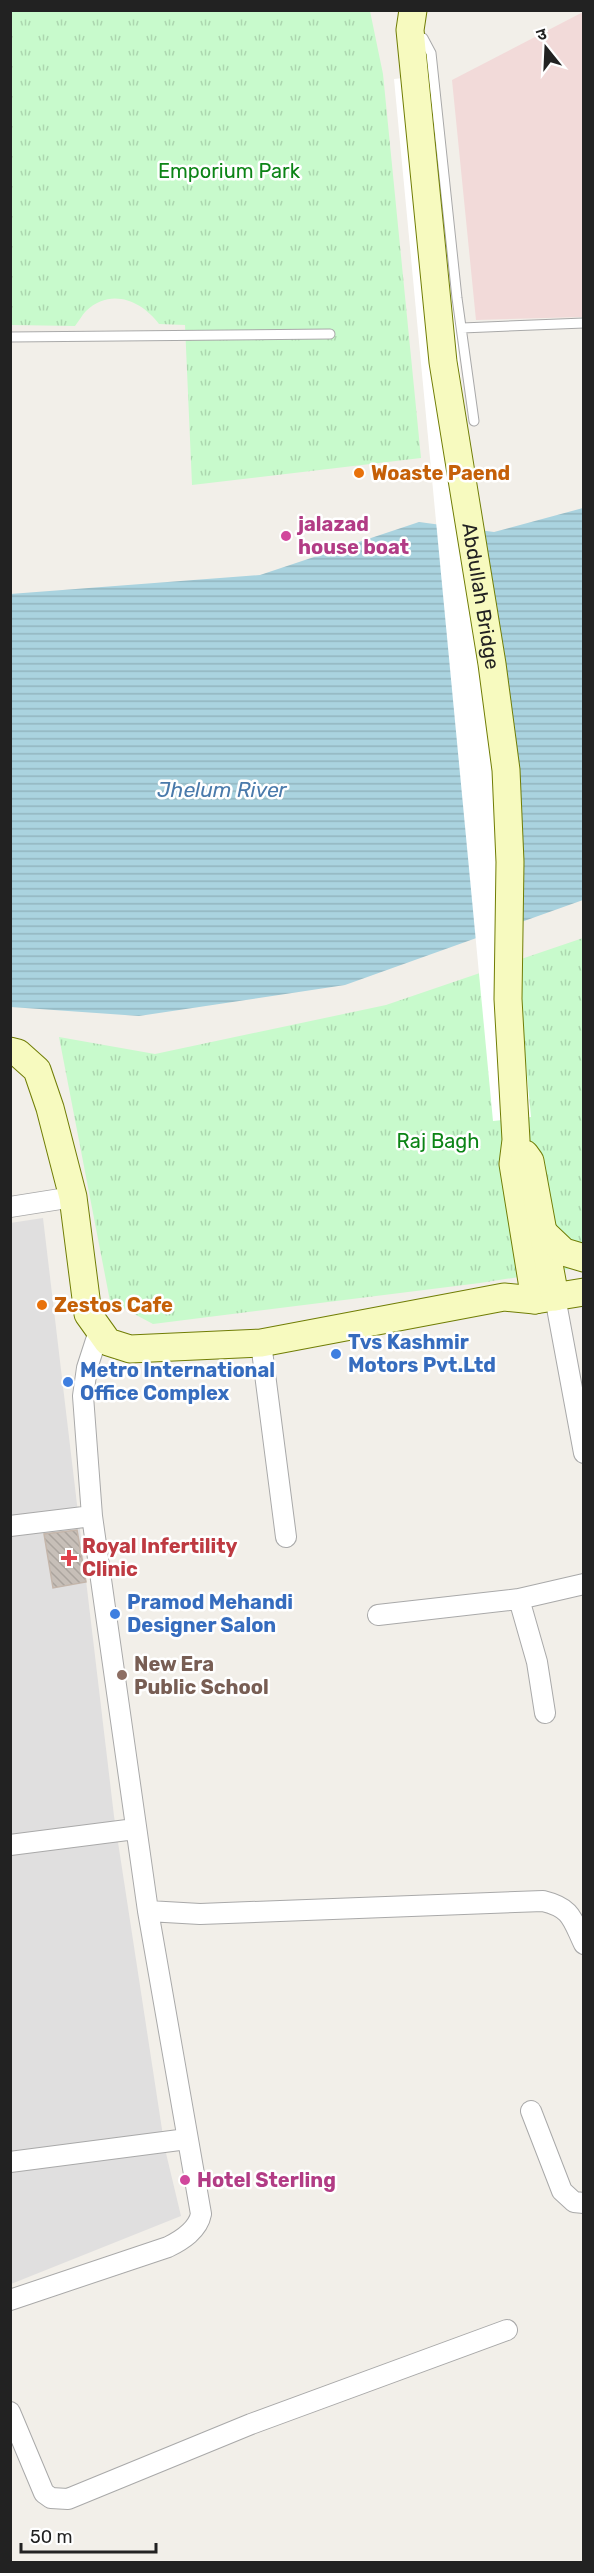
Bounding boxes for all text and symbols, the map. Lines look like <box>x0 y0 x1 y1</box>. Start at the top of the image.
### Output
north arrow <box>516 18 576 78</box>
text: उ <box>534 24 550 45</box>
park label: Emporium Park <box>158 159 301 183</box>
place label: Woaste Paend <box>371 461 510 485</box>
marker: Woaste Paend <box>352 466 366 480</box>
place label: jalazad house boat <box>296 512 409 559</box>
street label: Abdullah Bridge <box>457 521 505 671</box>
marker: jalazad house boat <box>279 529 293 543</box>
water label: Jhelum River <box>157 777 288 802</box>
park label: Raj Bagh <box>397 1129 479 1153</box>
place label: Zestos Cafe <box>54 1293 173 1317</box>
marker: Zestos Cafe <box>35 1298 49 1312</box>
place label: Tvs Kashmir Motors Pvt.Ltd <box>348 1330 496 1377</box>
marker: Tvs Kashmir Motors Pvt.Ltd <box>329 1347 343 1361</box>
place label: Metro International Office Complex <box>80 1358 275 1405</box>
marker: Metro International Office Complex <box>61 1375 75 1389</box>
place label: Royal Infertility Clinic <box>82 1534 237 1581</box>
marker: Royal Infertility Clinic <box>60 1549 78 1567</box>
place label: Pramod Mehandi Designer Salon <box>127 1590 293 1637</box>
marker: Pramod Mehandi Designer Salon <box>108 1607 122 1621</box>
place label: New Era Public School <box>134 1652 269 1699</box>
marker: New Era Public School <box>115 1668 129 1682</box>
place label: Hotel Sterling <box>197 2168 336 2192</box>
marker: Hotel Sterling <box>178 2173 192 2187</box>
scale bar <box>21 2516 156 2554</box>
text: 50 m <box>30 2526 73 2548</box>

